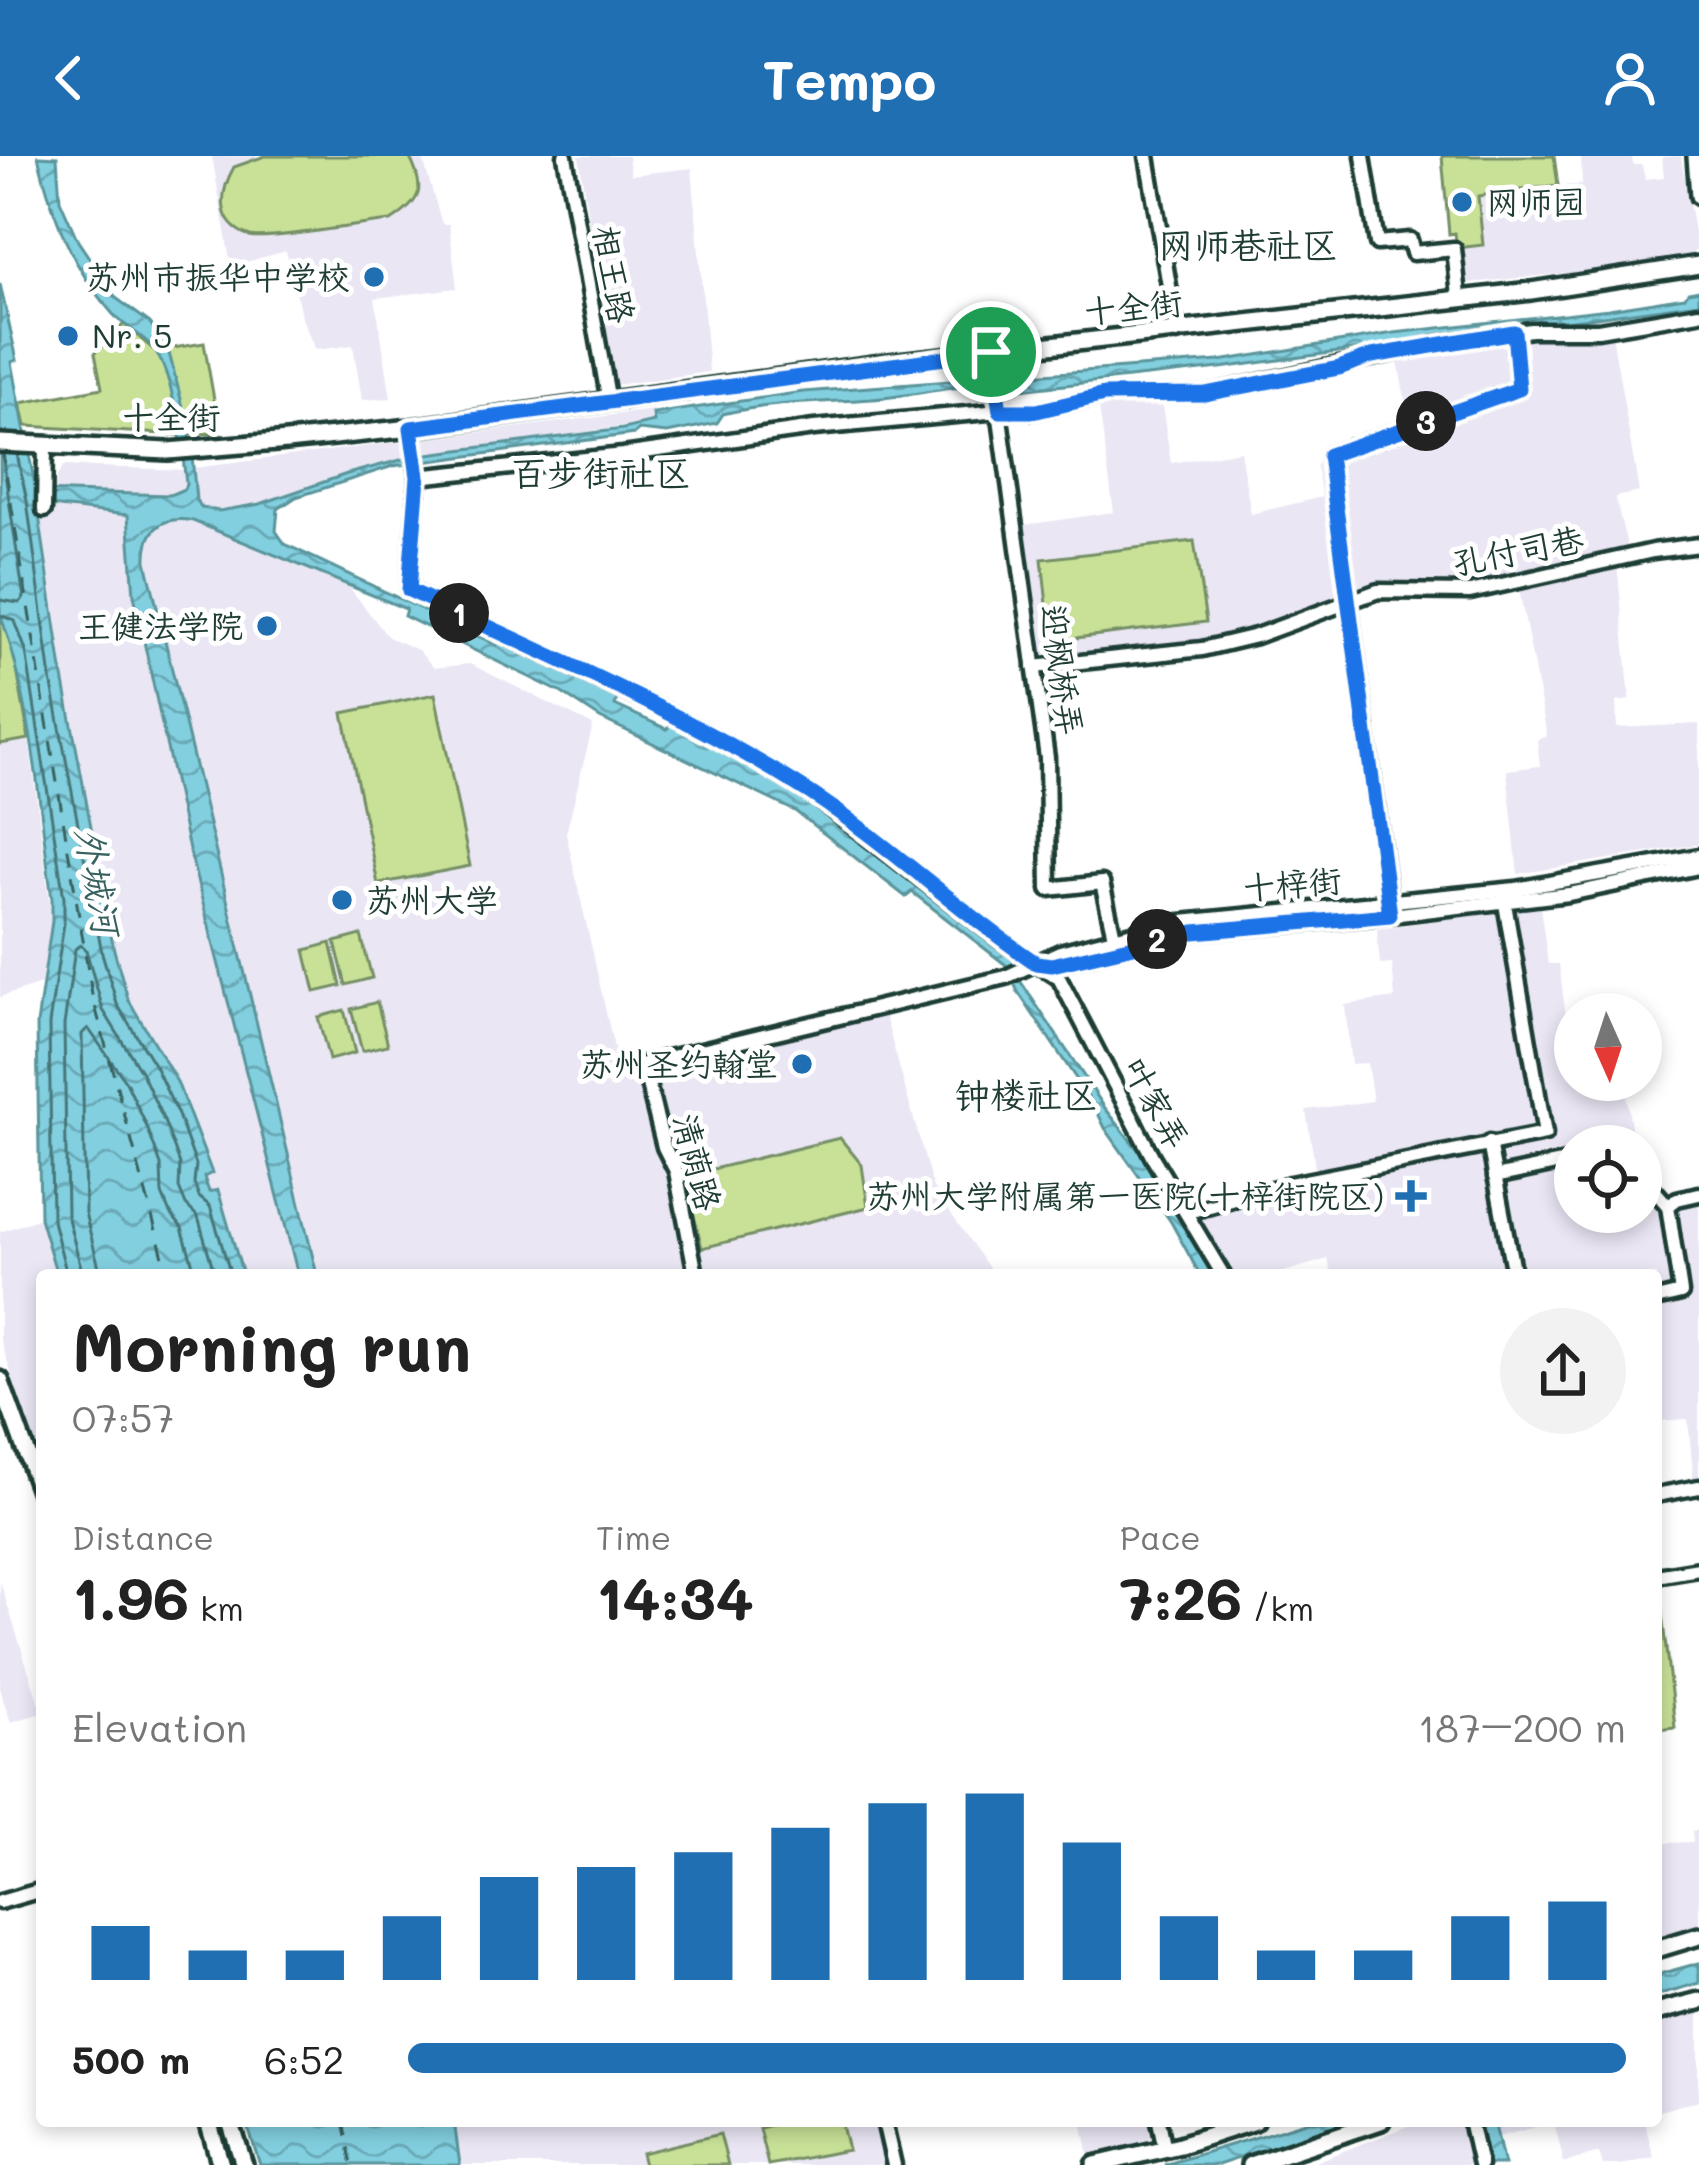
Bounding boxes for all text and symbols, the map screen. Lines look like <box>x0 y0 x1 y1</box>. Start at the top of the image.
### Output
text: Tempo <box>763 43 936 114</box>
icon: back <box>36 45 102 111</box>
icon: person <box>1597 45 1663 111</box>
place label: 网师园 <box>1486 179 1585 222</box>
marker: 网师园 <box>1449 189 1475 215</box>
district label: 网师巷社区 <box>1158 220 1338 267</box>
street label: 相王路 <box>586 221 645 326</box>
place label: 苏州市振华中学校 <box>86 254 350 297</box>
marker: 苏州市振华中学校 <box>361 264 387 290</box>
street label: 十全街 <box>1081 279 1184 332</box>
pin <box>940 301 1042 403</box>
place label: Nr. 5 <box>92 313 173 356</box>
icon: arrive <box>958 319 1024 385</box>
marker: Nr. 5 <box>55 323 81 349</box>
pin: 3 <box>1396 391 1456 451</box>
street label: 十全街 <box>122 394 221 437</box>
text: 3 <box>1416 399 1436 442</box>
district label: 百步街社区 <box>511 448 691 495</box>
street label: 孔付司巷 <box>1449 516 1587 583</box>
pin: 1 <box>429 583 489 643</box>
text: 1 <box>452 591 466 634</box>
street label: 迎枫桥弄 <box>1033 601 1094 738</box>
place label: 王健法学院 <box>78 603 243 646</box>
marker: 王健法学院 <box>254 613 280 639</box>
water label: 外城河 <box>67 823 133 943</box>
street label: 十梓街 <box>1241 857 1343 908</box>
place label: 苏州大学 <box>366 877 498 920</box>
marker: 苏州大学 <box>329 887 355 913</box>
pin: 2 <box>1127 909 1187 969</box>
text: 2 <box>1148 917 1166 960</box>
north arrow <box>1554 993 1662 1101</box>
map controls <box>1554 993 1662 1233</box>
place label: 苏州圣约翰堂 <box>580 1041 778 1084</box>
street label: 叶家弄 <box>1115 1049 1200 1156</box>
marker: 苏州圣约翰堂 <box>789 1051 815 1077</box>
district label: 钟楼社区 <box>954 1070 1098 1117</box>
street label: 清荫路 <box>665 1108 732 1215</box>
button: locate <box>1554 1125 1662 1233</box>
place label: 苏州大学附属第一医院(十梓街院区) <box>867 1173 1384 1216</box>
marker: 苏州大学附属第一医院(十梓街院区) <box>1395 1180 1427 1212</box>
text: Morning run <box>72 1303 471 1389</box>
button: share <box>1500 1308 1626 1434</box>
text: 07:57 <box>72 1391 174 1442</box>
text: Distance <box>72 1515 214 1558</box>
text: Time <box>596 1515 671 1558</box>
text: Pace <box>1120 1515 1201 1558</box>
text: 1.96 <box>72 1558 189 1636</box>
text: 14:34 <box>596 1558 754 1636</box>
text: 7:26 <box>1120 1558 1242 1636</box>
text: km <box>189 1586 244 1629</box>
text: /km <box>1242 1586 1314 1629</box>
text: Elevation <box>72 1701 247 1752</box>
text: 187–200 m <box>1418 1701 1626 1752</box>
text: 500 m <box>72 2033 190 2084</box>
text: 6:52 <box>264 2033 344 2084</box>

